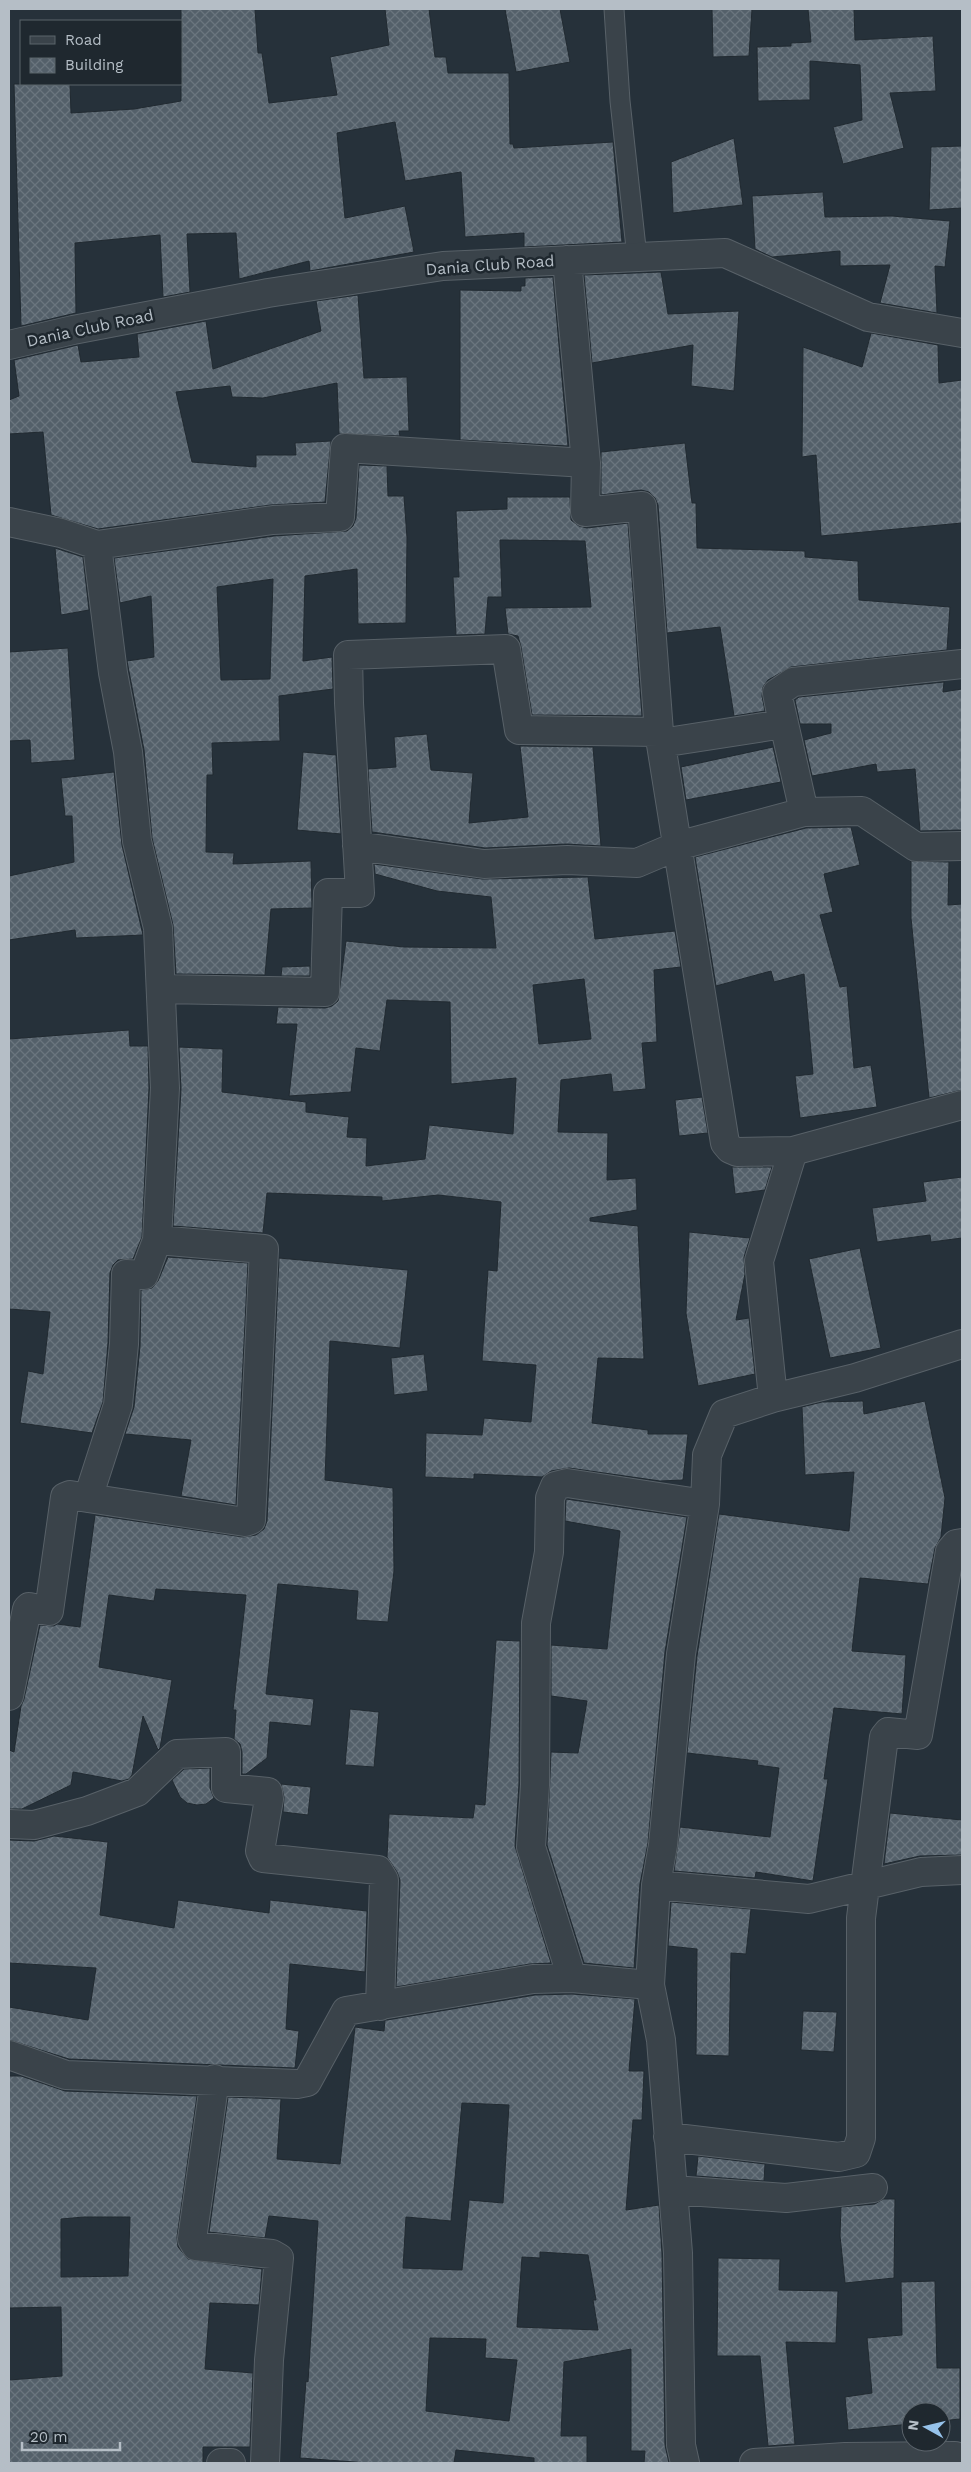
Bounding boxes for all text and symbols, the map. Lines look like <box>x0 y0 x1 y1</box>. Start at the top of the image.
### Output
legend <box>20 20 182 85</box>
text: Road <box>65 31 102 49</box>
text: Building <box>65 56 123 74</box>
street label: Dania Club Road <box>425 251 555 279</box>
street label: Dania Club Road <box>25 305 155 351</box>
north arrow <box>901 2402 951 2452</box>
text: N <box>904 2419 922 2431</box>
scale bar <box>22 2420 120 2452</box>
text: 20 m <box>30 2428 68 2446</box>

